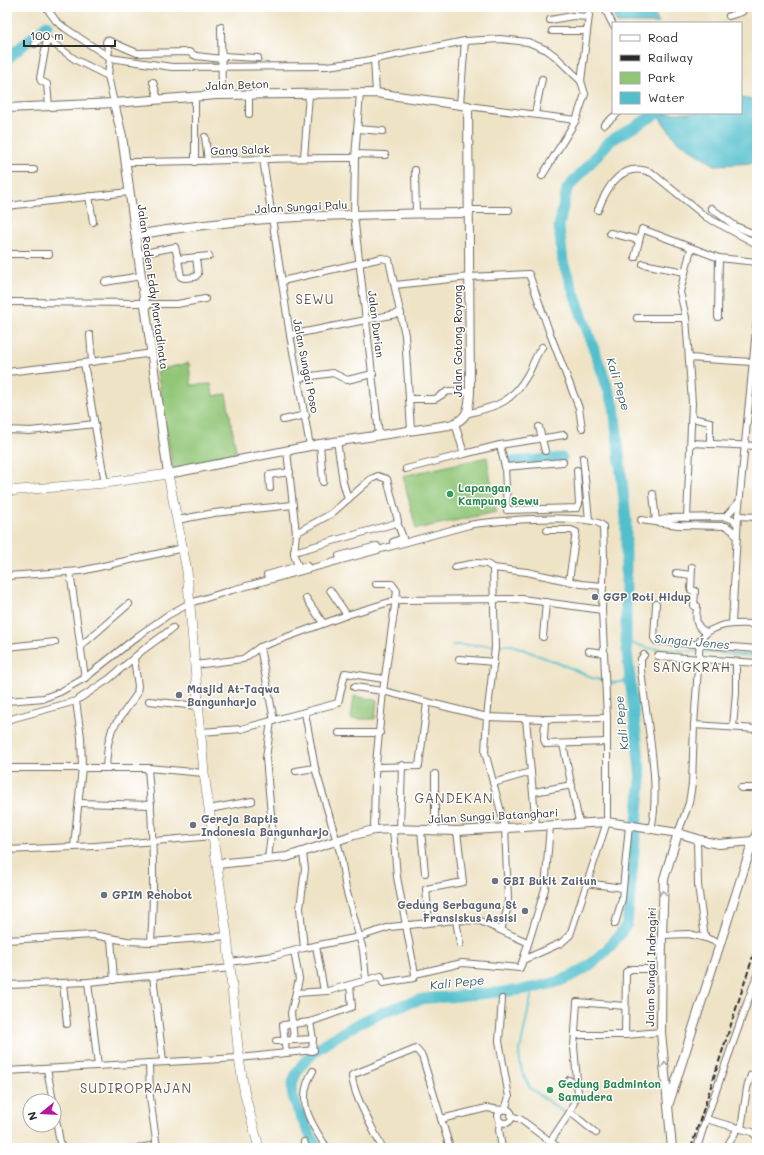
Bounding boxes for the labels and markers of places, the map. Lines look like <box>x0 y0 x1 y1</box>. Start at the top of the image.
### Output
place label: Lapangan Kampung Sewu <box>458 480 539 508</box>
marker: Lapangan Kampung Sewu <box>445 489 455 499</box>
place label: GGP Roti Hidup <box>603 589 691 604</box>
marker: GGP Roti Hidup <box>590 592 600 602</box>
place label: Masjid At-Taqwa Bangunharjo <box>187 681 280 709</box>
marker: Masjid At-Taqwa Bangunharjo <box>174 690 184 700</box>
place label: Gereja Baptis Indonesia Bangunharjo <box>201 811 329 839</box>
marker: Gereja Baptis Indonesia Bangunharjo <box>188 820 198 830</box>
place label: GBI Bukit Zaitun <box>503 873 596 888</box>
marker: GBI Bukit Zaitun <box>490 876 500 886</box>
place label: GPIM Rehobot <box>112 887 192 902</box>
marker: GPIM Rehobot <box>99 890 109 900</box>
place label: Gedung Serbaguna St Fransiskus Assisi <box>397 897 517 925</box>
marker: Gedung Serbaguna St Fransiskus Assisi <box>520 906 530 916</box>
place label: Gedung Badminton Samudera <box>558 1076 661 1104</box>
marker: Gedung Badminton Samudera <box>545 1085 555 1095</box>

